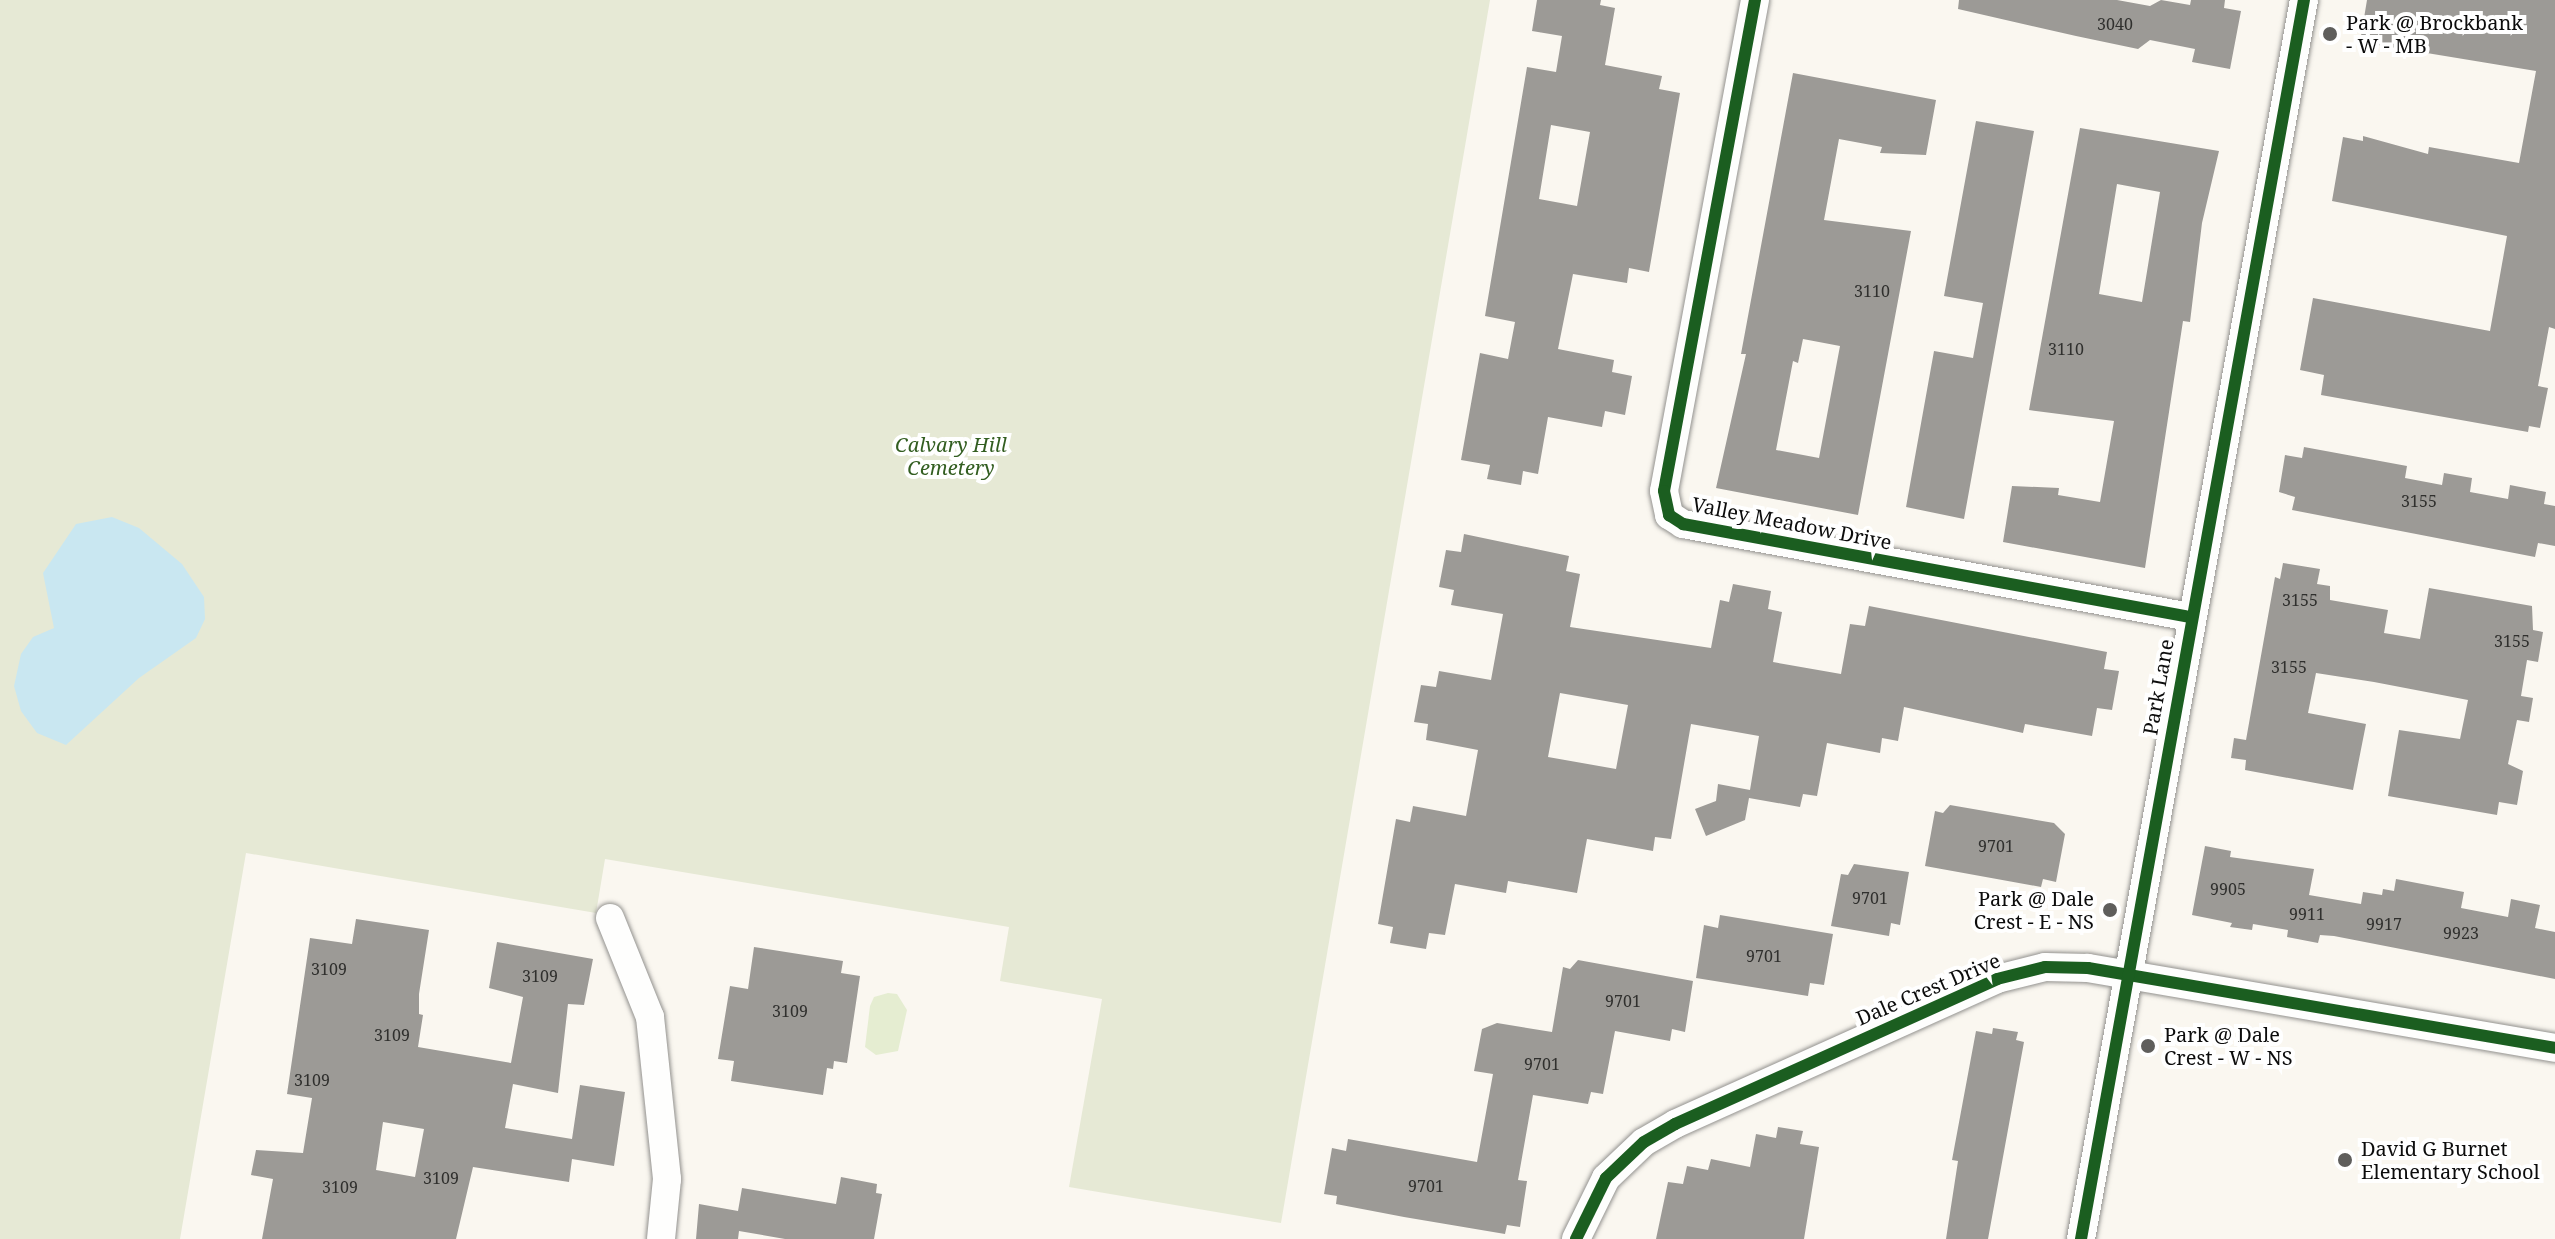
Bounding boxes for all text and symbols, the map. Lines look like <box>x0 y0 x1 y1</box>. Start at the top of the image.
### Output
place label: Park @ Brockbank - W - MB <box>2346 10 2523 57</box>
house number: 3040 <box>2097 14 2133 34</box>
marker: Park @ Brockbank - W - MB <box>2321 25 2339 43</box>
house number: 3110 <box>1854 281 1890 301</box>
house number: 3110 <box>2048 339 2084 359</box>
park label: Calvary Hill Cemetery <box>895 432 1007 479</box>
house number: 3155 <box>2401 491 2437 511</box>
street label: Valley Meadow Drive <box>1690 492 1894 554</box>
house number: 3155 <box>2282 590 2318 610</box>
house number: 3155 <box>2494 631 2530 651</box>
street label: Park Lane <box>2138 637 2178 737</box>
house number: 3155 <box>2271 657 2307 677</box>
house number: 9701 <box>1978 836 2014 856</box>
house number: 9905 <box>2210 879 2246 899</box>
place label: Park @ Dale Crest - E - NS <box>1974 886 2094 933</box>
house number: 9701 <box>1852 888 1888 908</box>
marker: Park @ Dale Crest - E - NS <box>2101 901 2119 919</box>
house number: 9911 <box>2289 904 2325 924</box>
house number: 9917 <box>2366 914 2402 934</box>
house number: 9923 <box>2443 923 2479 943</box>
house number: 9701 <box>1746 946 1782 966</box>
street label: Dale Crest Drive <box>1852 948 2004 1030</box>
house number: 3109 <box>311 959 347 979</box>
house number: 3109 <box>522 966 558 986</box>
house number: 9701 <box>1605 991 1641 1011</box>
house number: 3109 <box>772 1001 808 1021</box>
place label: Park @ Dale Crest - W - NS <box>2164 1022 2293 1069</box>
house number: 3109 <box>374 1025 410 1045</box>
marker: Park @ Dale Crest - W - NS <box>2139 1037 2157 1055</box>
house number: 9701 <box>1524 1054 1560 1074</box>
house number: 3109 <box>294 1070 330 1090</box>
place label: David G Burnet Elementary School <box>2361 1136 2540 1183</box>
marker: David G Burnet Elementary School <box>2336 1151 2354 1169</box>
house number: 3109 <box>423 1168 459 1188</box>
house number: 9701 <box>1408 1176 1444 1196</box>
house number: 3109 <box>322 1177 358 1197</box>

